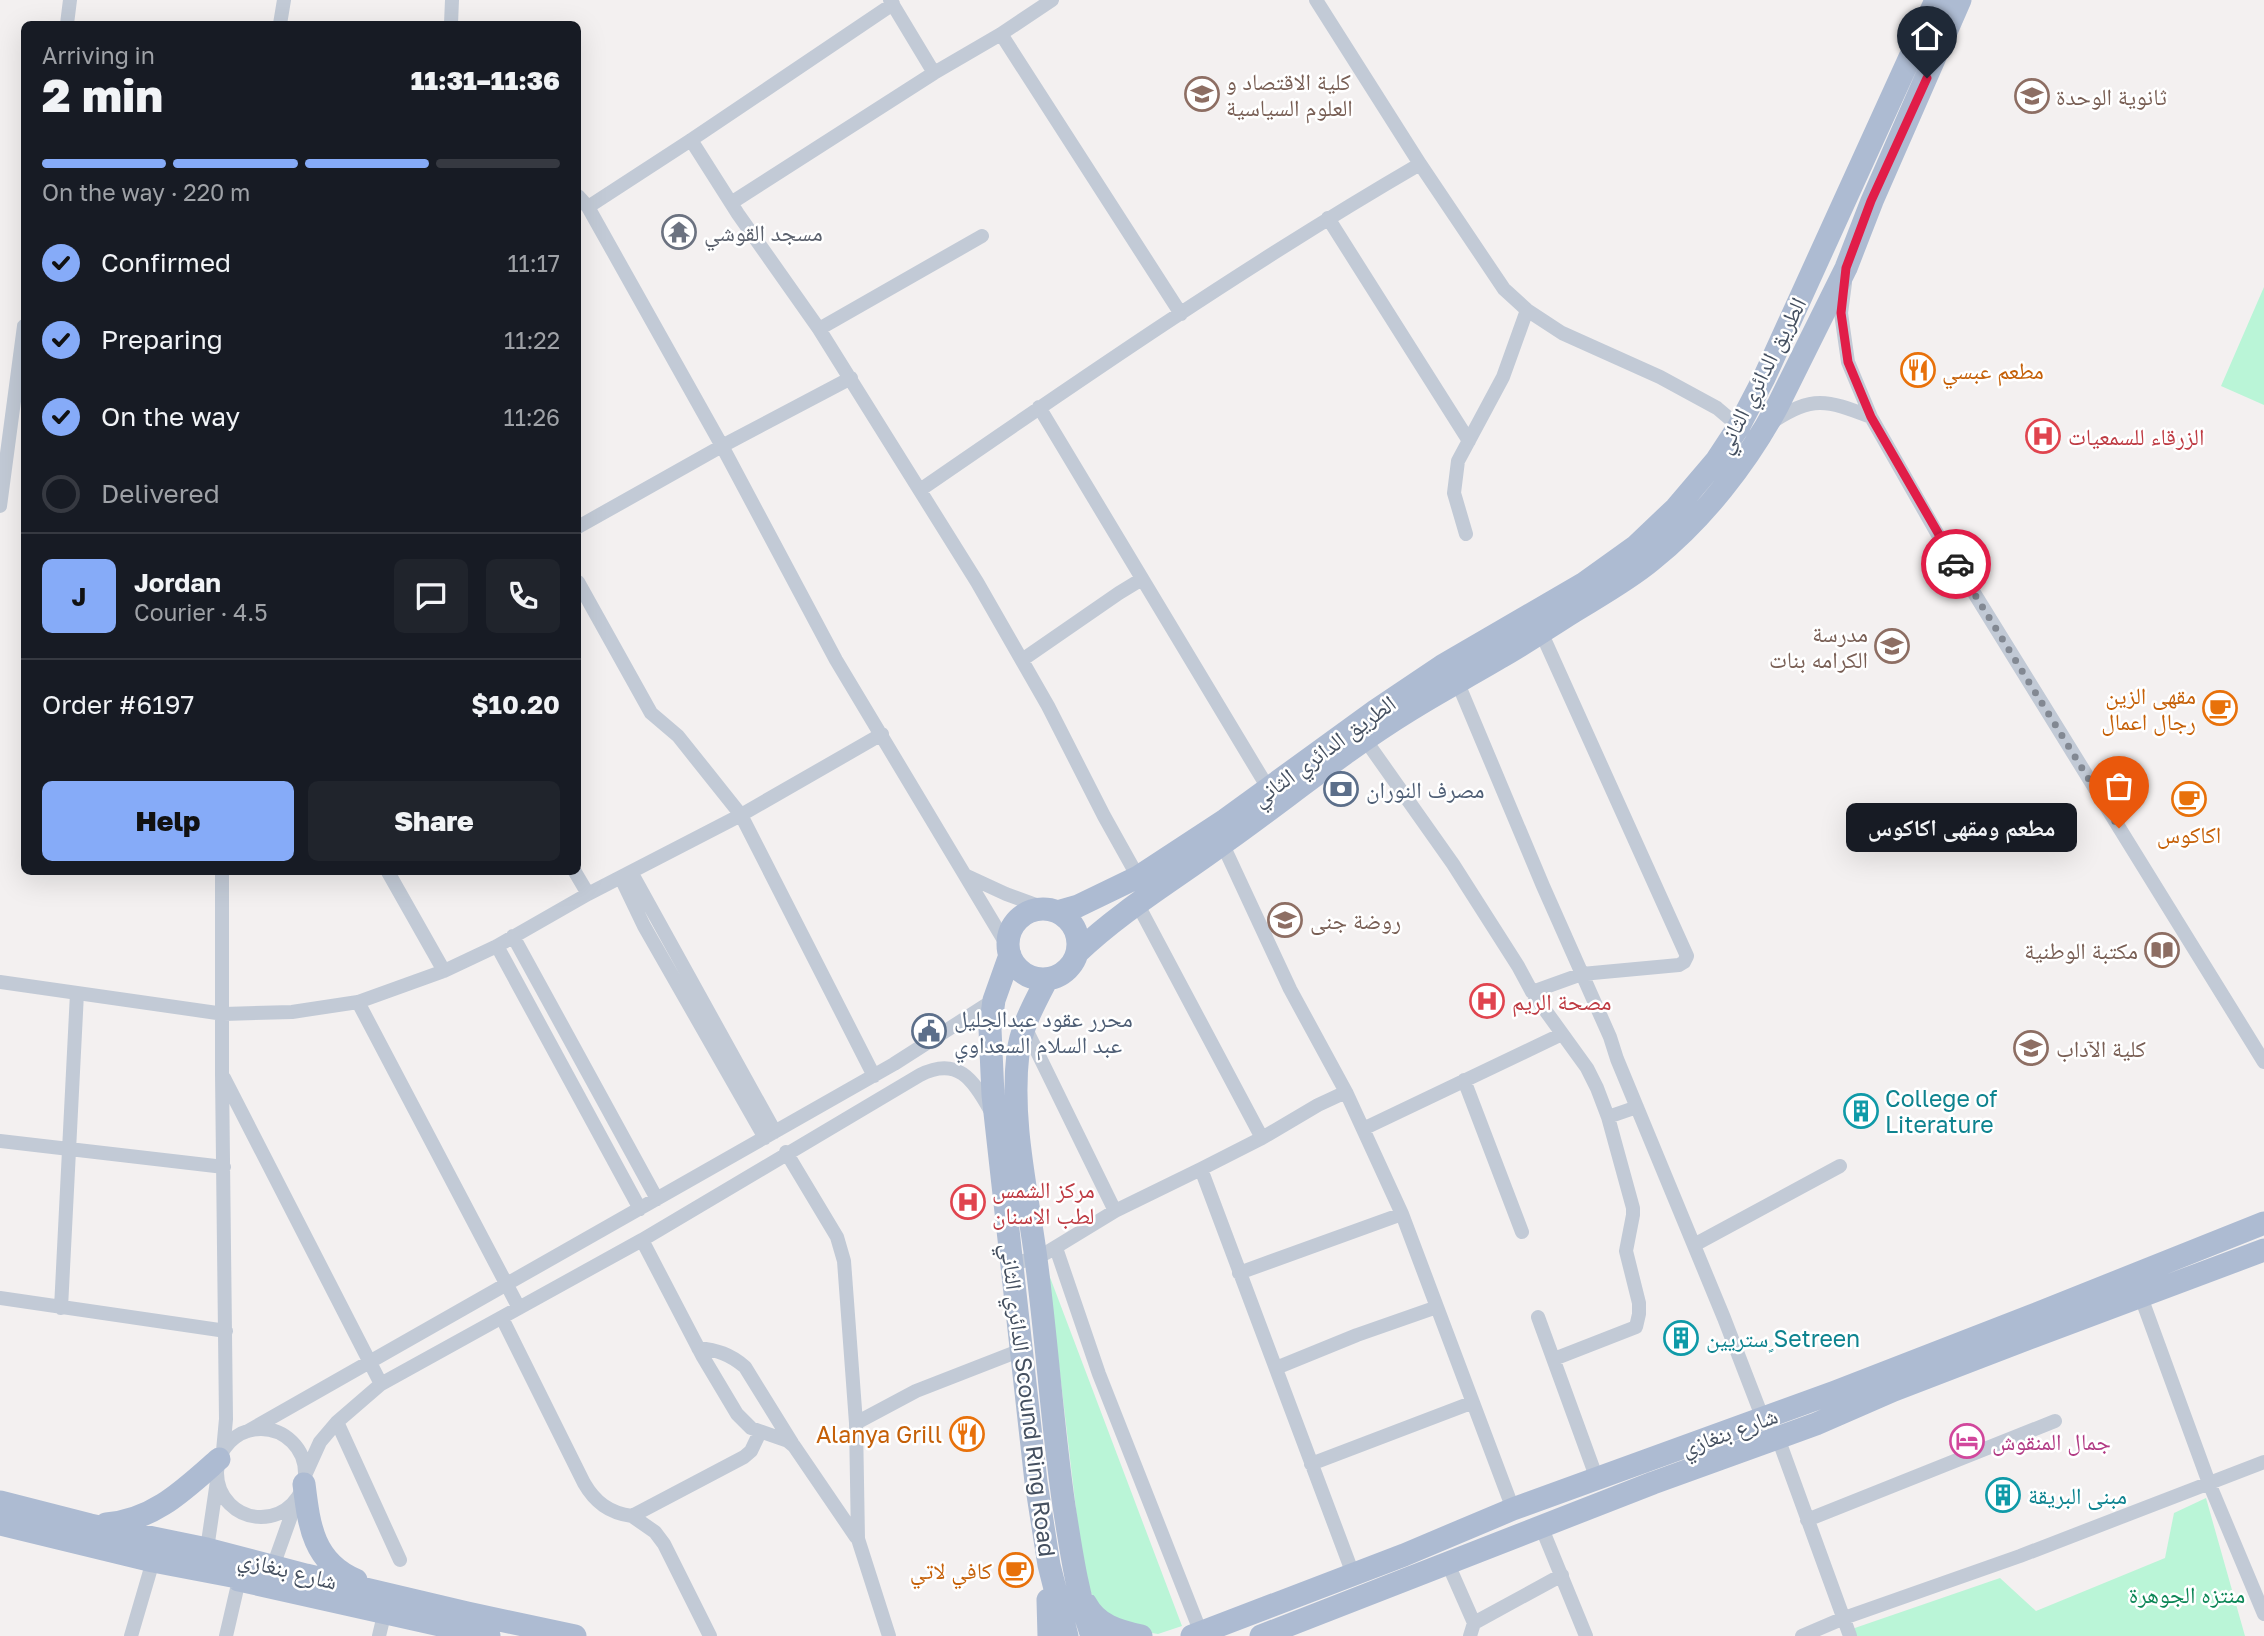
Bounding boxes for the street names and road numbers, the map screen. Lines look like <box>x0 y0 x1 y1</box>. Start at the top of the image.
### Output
street label: الطريق الدائري الثاني <box>1709 292 1817 460</box>
street label: الطريق الدائري الثاني <box>1245 688 1404 816</box>
street label: الدائري الثاني Scound Ring Road <box>990 1242 1062 1559</box>
street label: شارع بنغازي <box>1677 1401 1783 1467</box>
street label: شارع بنغازي <box>234 1543 340 1600</box>

